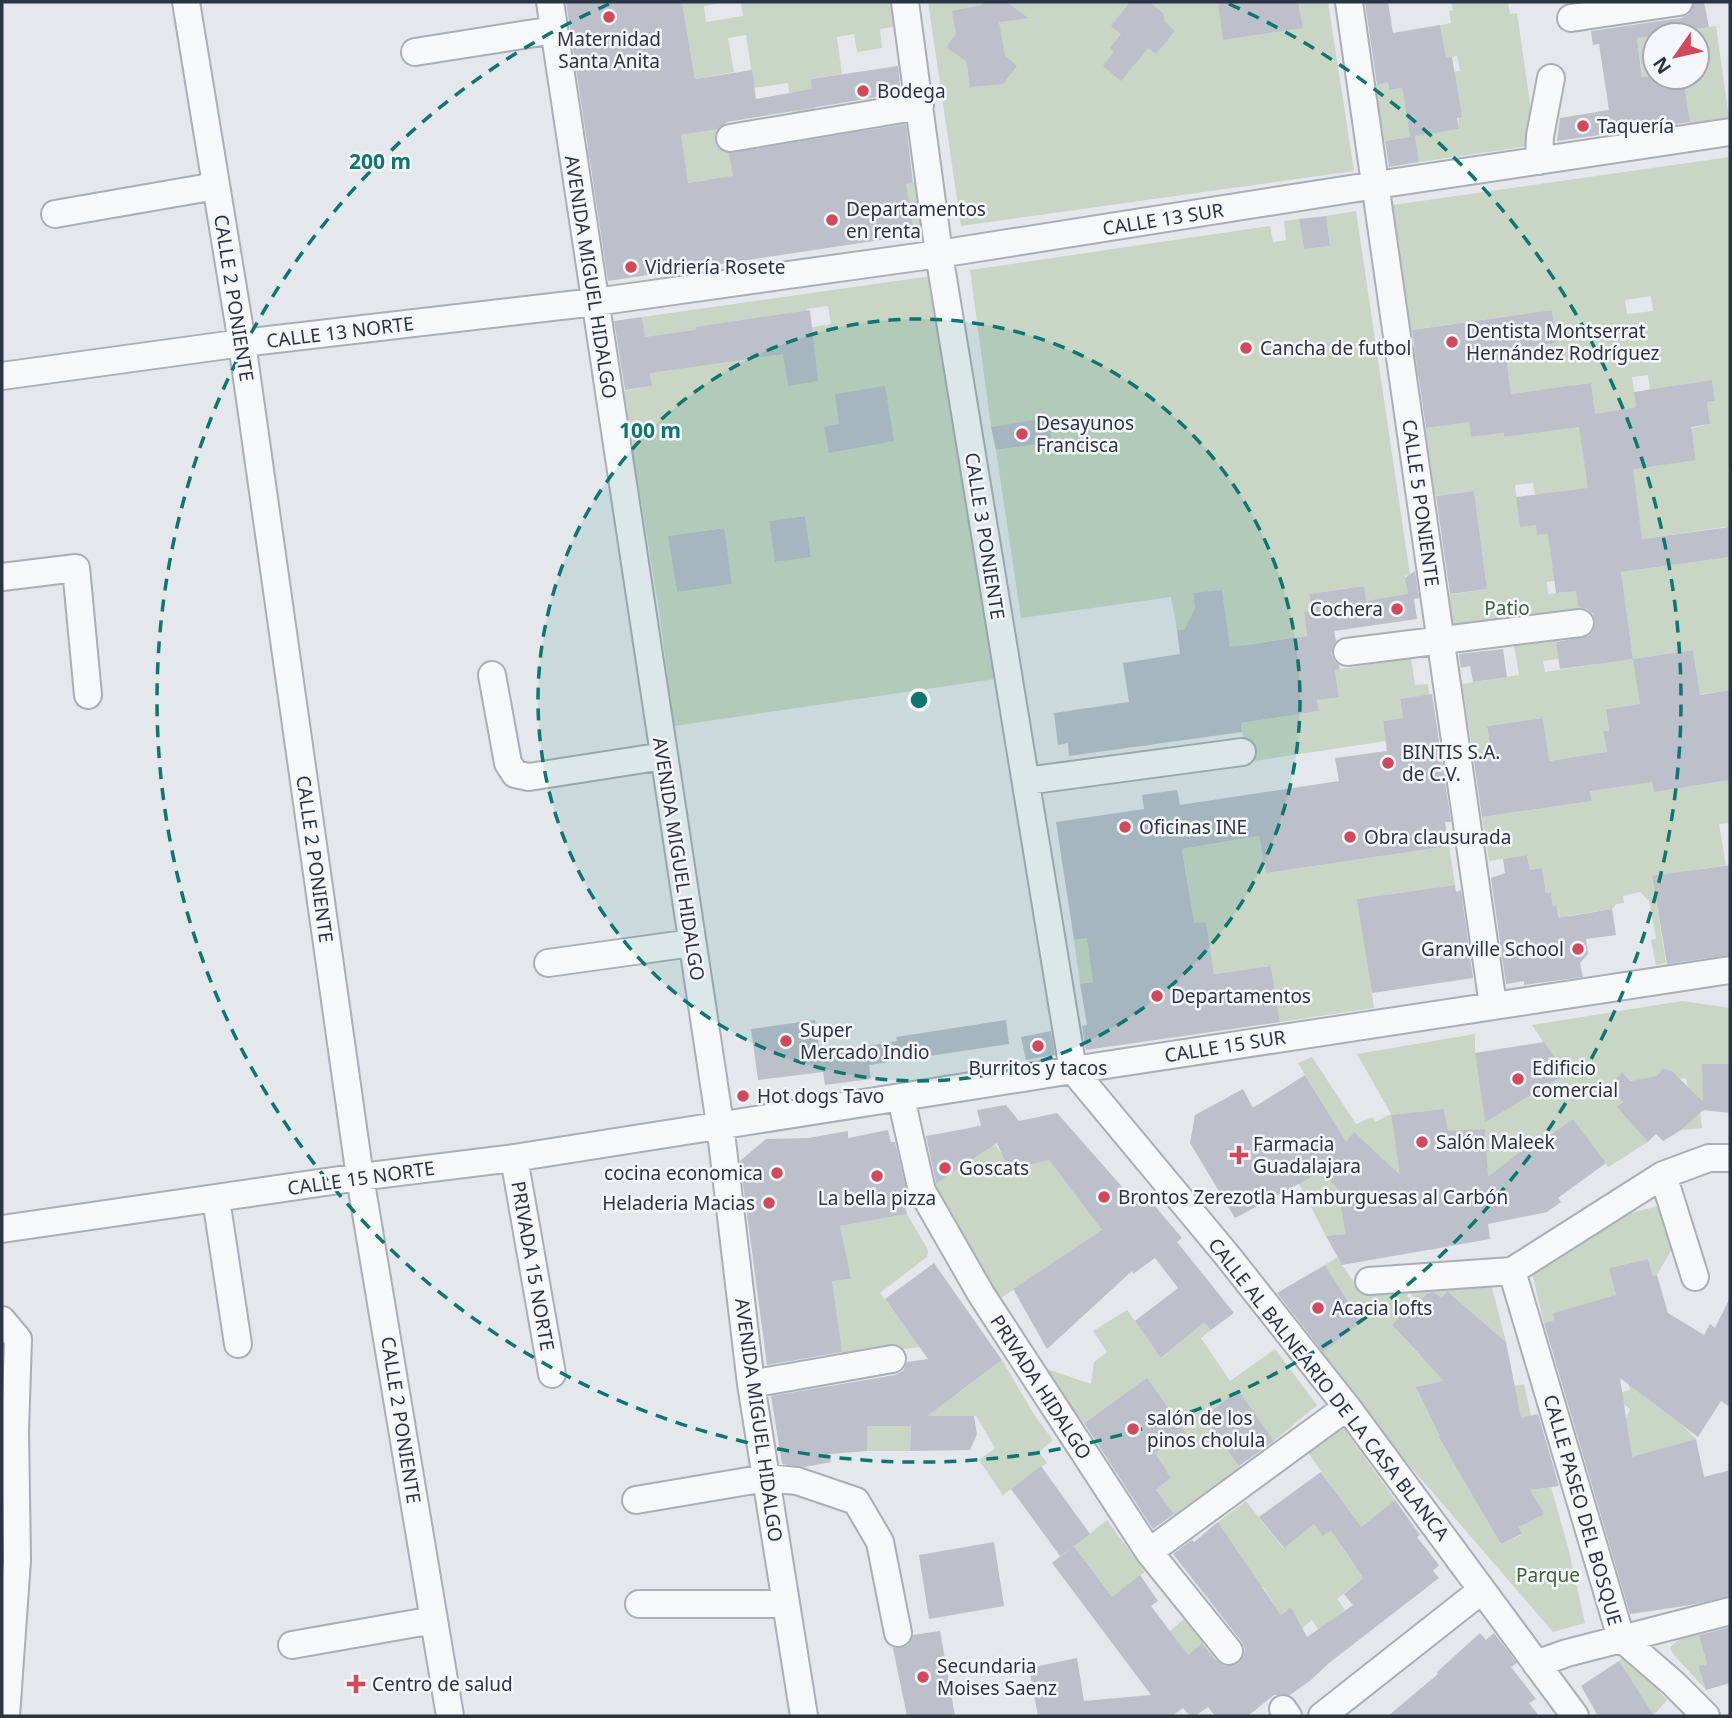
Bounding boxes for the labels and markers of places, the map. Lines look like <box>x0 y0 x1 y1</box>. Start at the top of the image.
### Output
marker: Maternidad Santa Anita <box>601 9 617 25</box>
place label: Maternidad Santa Anita <box>557 26 661 74</box>
place label: Bodega <box>877 78 946 104</box>
marker: Bodega <box>855 83 871 99</box>
place label: Taquería <box>1597 113 1674 139</box>
marker: Taquería <box>1575 118 1591 134</box>
place label: Departamentos en renta <box>846 196 986 244</box>
marker: Departamentos en renta <box>824 212 840 228</box>
place label: Vidriería Rosete <box>645 254 786 280</box>
marker: Vidriería Rosete <box>623 259 639 275</box>
place label: Dentista Montserrat Hernández Rodríguez <box>1466 318 1660 366</box>
marker: Dentista Montserrat Hernández Rodríguez <box>1444 334 1460 350</box>
place label: Cancha de futbol <box>1260 335 1411 361</box>
marker: Cancha de futbol <box>1238 340 1254 356</box>
place label: Desayunos Francisca <box>1036 410 1134 458</box>
marker: Desayunos Francisca <box>1014 426 1030 442</box>
place label: Cochera <box>1310 596 1383 622</box>
marker: Cochera <box>1389 601 1405 617</box>
centre of rings <box>907 688 931 712</box>
place label: BINTIS S.A. de C.V. <box>1402 739 1500 787</box>
marker: BINTIS S.A. de C.V. <box>1380 755 1396 771</box>
place label: Oficinas INE <box>1139 814 1247 840</box>
marker: Oficinas INE <box>1117 819 1133 835</box>
place label: Obra clausurada <box>1364 824 1511 850</box>
marker: Obra clausurada <box>1342 829 1358 845</box>
place label: Granville School <box>1421 936 1564 962</box>
marker: Granville School <box>1570 941 1586 957</box>
place label: Departamentos <box>1171 983 1311 1009</box>
marker: Departamentos <box>1149 988 1165 1004</box>
place label: Super Mercado Indio <box>800 1017 930 1065</box>
marker: Super Mercado Indio <box>778 1033 794 1049</box>
marker: Burritos y tacos <box>1030 1038 1046 1054</box>
place label: Burritos y tacos <box>969 1055 1107 1081</box>
place label: Edificio comercial <box>1532 1055 1618 1103</box>
marker: Edificio comercial <box>1510 1071 1526 1087</box>
place label: Hot dogs Tavo <box>757 1083 884 1109</box>
marker: Hot dogs Tavo <box>735 1088 751 1104</box>
place label: Salón Maleek <box>1436 1129 1555 1155</box>
place label: Farmacia Guadalajara <box>1253 1131 1361 1179</box>
marker: Salón Maleek <box>1414 1134 1430 1150</box>
marker: Farmacia Guadalajara <box>1231 1147 1247 1163</box>
place label: Goscats <box>959 1155 1029 1181</box>
place label: cocina economica <box>604 1160 763 1186</box>
marker: Goscats <box>937 1160 953 1176</box>
marker: cocina economica <box>769 1165 785 1181</box>
marker: La bella pizza <box>869 1168 885 1184</box>
place label: Brontos Zerezotla Hamburguesas al Carbón <box>1118 1184 1508 1210</box>
place label: La bella pizza <box>818 1185 936 1211</box>
marker: Brontos Zerezotla Hamburguesas al Carbón <box>1096 1189 1112 1205</box>
place label: Heladeria Macias <box>602 1190 755 1216</box>
marker: Heladeria Macias <box>761 1195 777 1211</box>
place label: Acacia lofts <box>1332 1295 1432 1321</box>
marker: Acacia lofts <box>1310 1300 1326 1316</box>
place label: salón de los pinos cholula <box>1147 1405 1265 1453</box>
marker: salón de los pinos cholula <box>1125 1421 1141 1437</box>
place label: Secundaria Moises Saenz <box>937 1653 1057 1701</box>
marker: Secundaria Moises Saenz <box>915 1669 931 1685</box>
place label: Centro de salud <box>372 1671 513 1697</box>
marker: Centro de salud <box>346 1674 366 1694</box>

